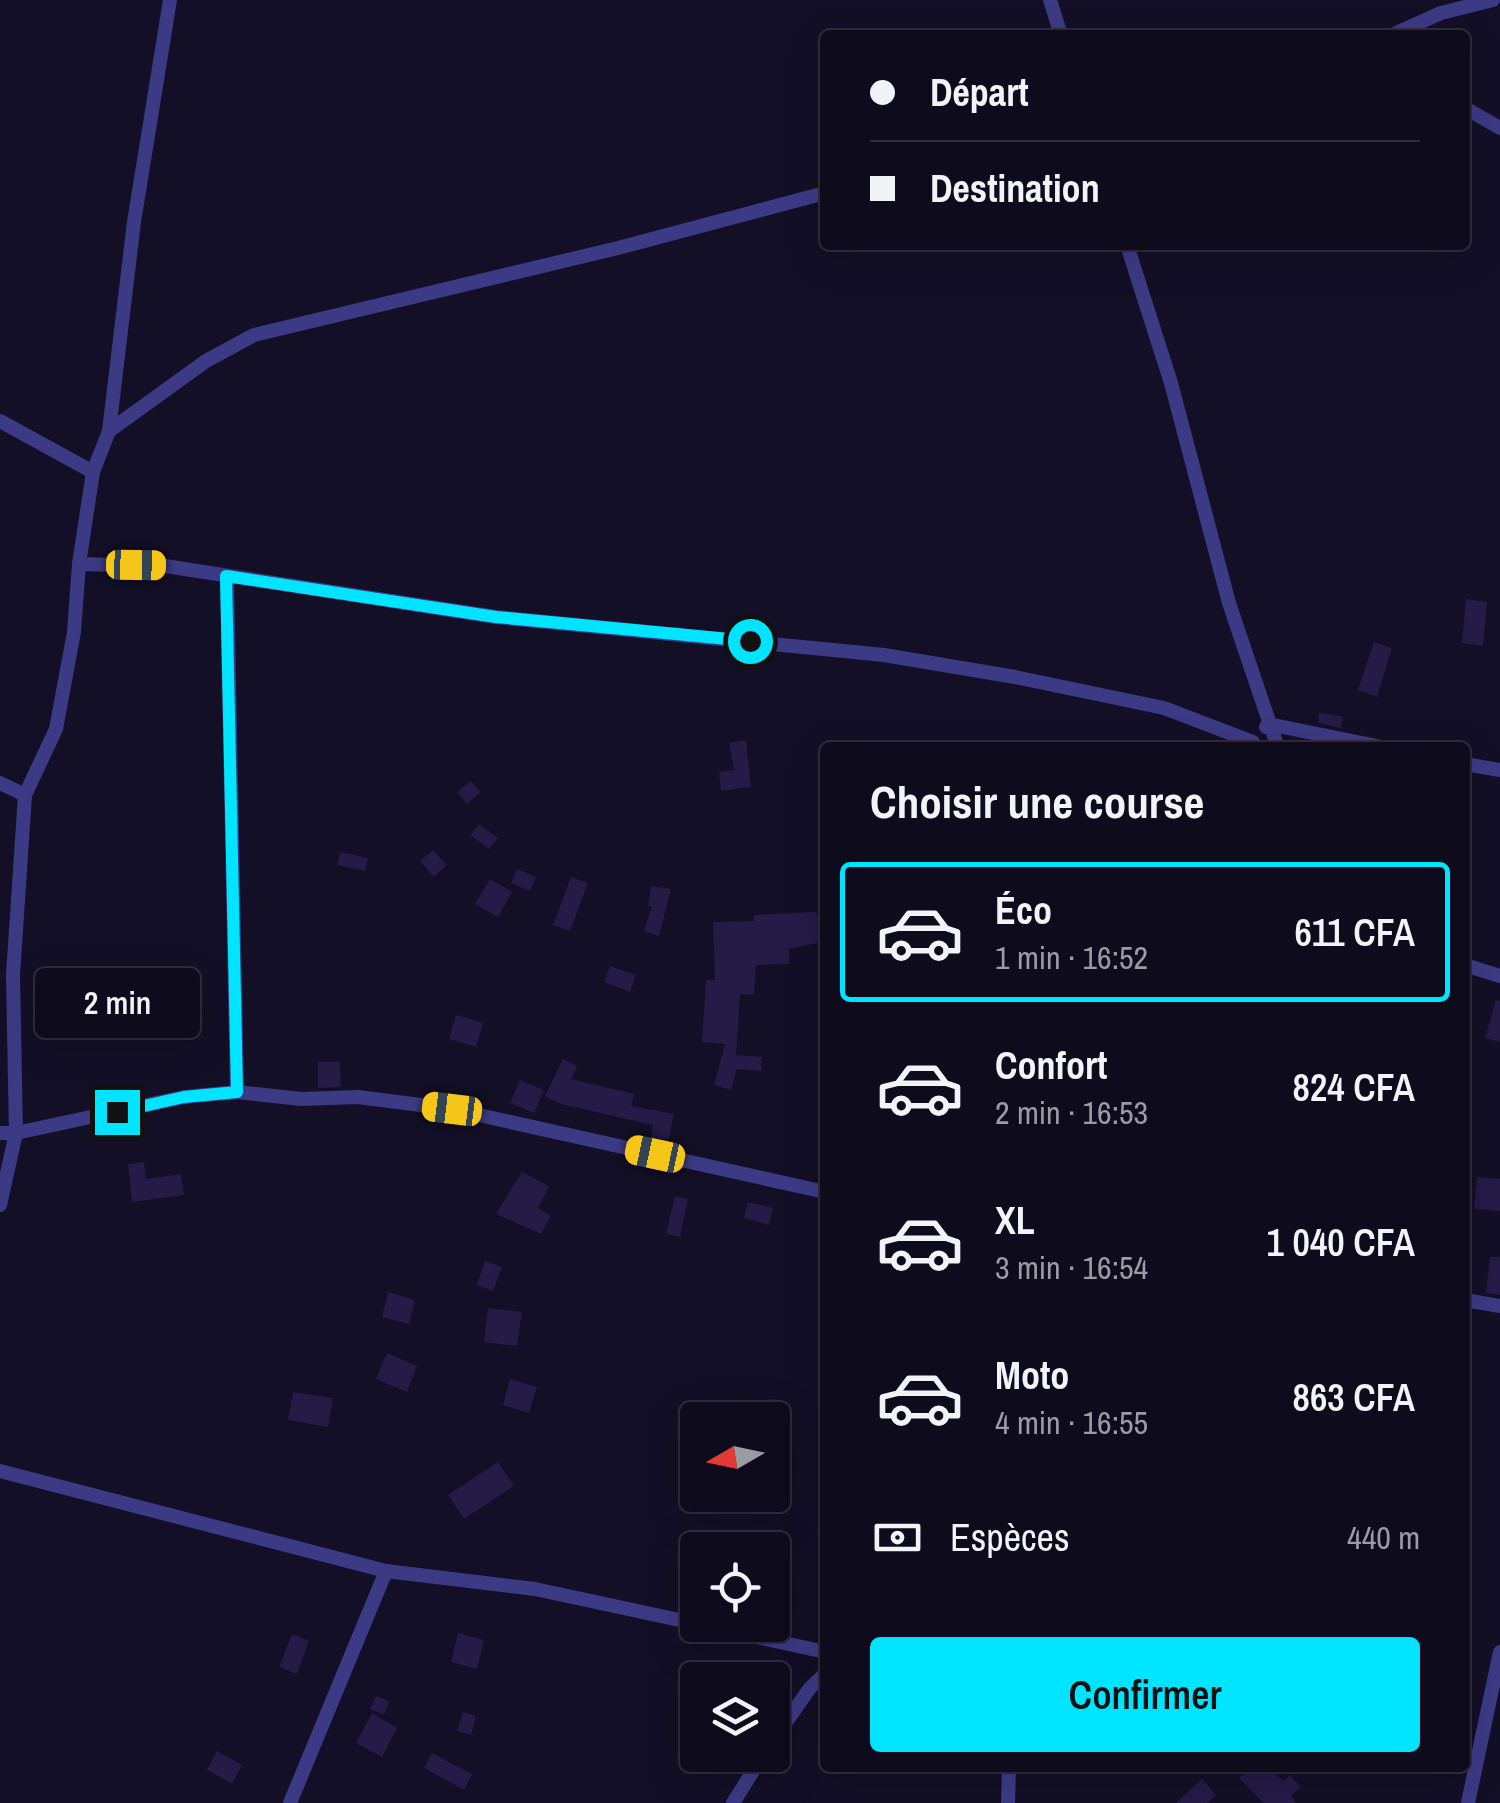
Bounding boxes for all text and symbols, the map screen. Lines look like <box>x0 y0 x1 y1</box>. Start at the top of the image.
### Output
text: Départ <box>930 67 1029 118</box>
text: Destination <box>930 163 1100 214</box>
car <box>106 549 166 581</box>
route start <box>728 619 773 664</box>
text: Choisir une course <box>870 771 1204 832</box>
text: Éco <box>995 885 1052 936</box>
icon: car <box>875 887 965 977</box>
text: 611 CFA <box>1295 907 1415 958</box>
text: 1 min · 16:52 <box>995 936 1148 979</box>
callout: 2 min <box>34 967 200 1037</box>
text: 2 min <box>84 981 151 1024</box>
text: Confort <box>995 1040 1107 1091</box>
icon: car <box>875 1042 965 1132</box>
text: 824 CFA <box>1293 1062 1415 1113</box>
route end <box>95 1090 140 1135</box>
car <box>420 1090 484 1128</box>
text: 2 min · 16:53 <box>995 1091 1148 1134</box>
car <box>623 1133 687 1175</box>
text: XL <box>995 1195 1035 1246</box>
icon: car <box>875 1197 965 1287</box>
text: 1 040 CFA <box>1267 1217 1415 1268</box>
text: 3 min · 16:54 <box>995 1246 1148 1289</box>
text: Moto <box>995 1350 1069 1401</box>
icon: car <box>875 1352 965 1442</box>
text: 863 CFA <box>1293 1372 1415 1423</box>
text: 4 min · 16:55 <box>995 1401 1148 1444</box>
north arrow <box>680 1402 790 1512</box>
map controls <box>680 1402 790 1772</box>
icon: cash <box>870 1510 925 1565</box>
text: Espèces <box>950 1512 1070 1563</box>
text: 440 m <box>1347 1516 1420 1559</box>
button: locate <box>680 1532 790 1642</box>
button: Confirmer <box>870 1637 1420 1752</box>
button: layers <box>680 1662 790 1772</box>

